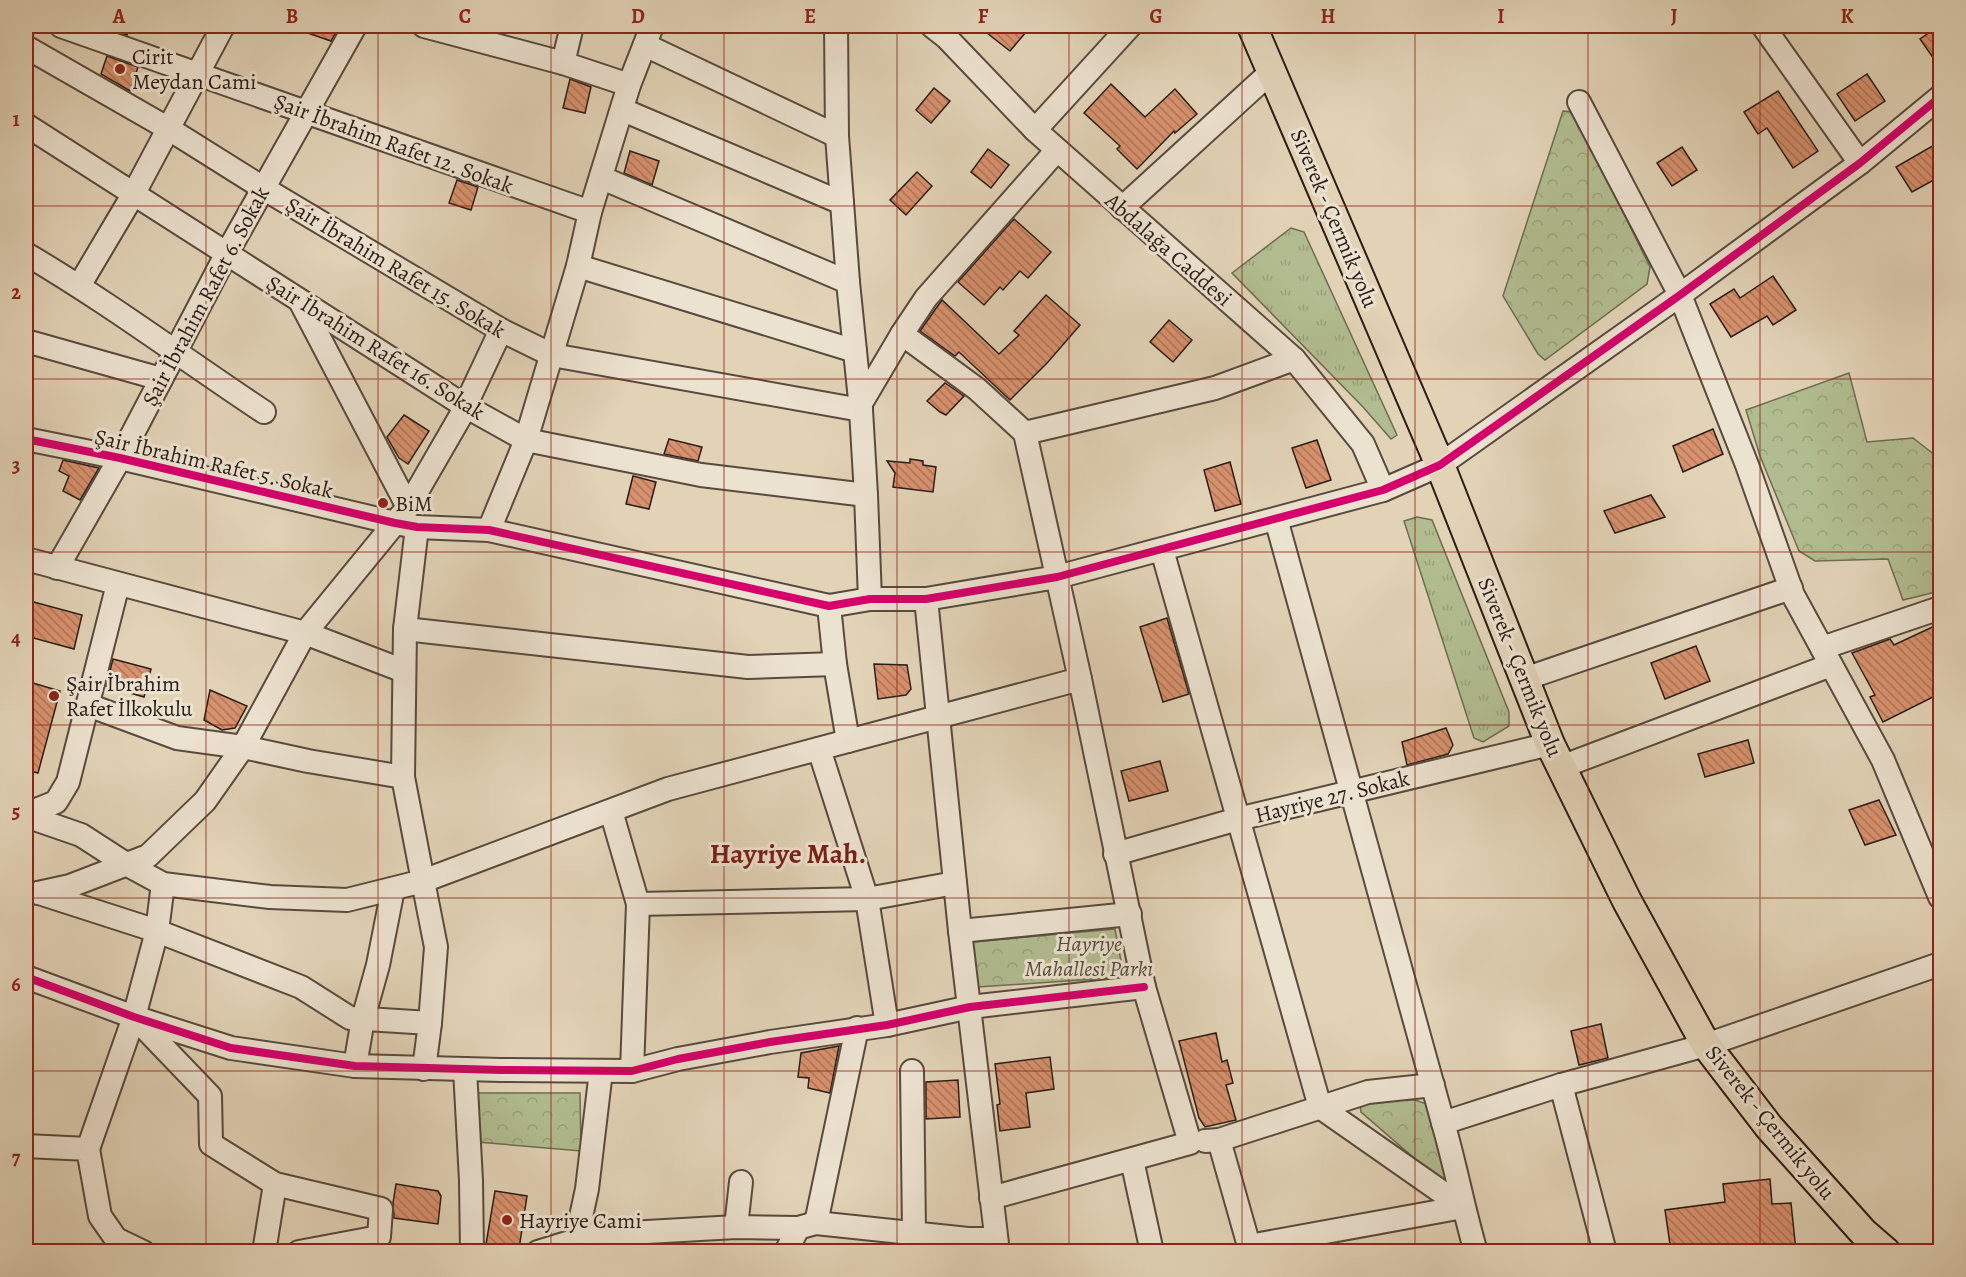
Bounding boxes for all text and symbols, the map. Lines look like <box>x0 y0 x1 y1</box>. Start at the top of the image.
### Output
text: A <box>112 3 126 30</box>
text: B <box>286 3 298 30</box>
text: C <box>459 3 471 30</box>
text: D <box>631 3 645 30</box>
text: E <box>804 3 816 30</box>
text: F <box>978 3 989 30</box>
text: G <box>1149 3 1163 30</box>
text: H <box>1321 3 1336 30</box>
text: I <box>1497 3 1505 30</box>
text: J <box>1671 3 1678 30</box>
text: K <box>1840 3 1854 30</box>
place label: Cirit Meydan Cami <box>132 42 257 97</box>
marker: Cirit Meydan Cami <box>113 62 127 76</box>
street label: Şair İbrahim Rafet 12. Sokak <box>270 87 518 201</box>
text: 1 <box>12 106 20 133</box>
street label: Siverek - Çermik yolu <box>1283 125 1385 312</box>
street label: Şair İbrahim Rafet 6. Sokak <box>135 181 277 412</box>
street label: Abdalağa Caddesi <box>1098 186 1238 313</box>
street label: Şair İbrahim Rafet 15. Sokak <box>280 190 511 346</box>
street label: Şair İbrahim Rafet 16. Sokak <box>260 268 490 427</box>
text: 2 <box>11 279 21 306</box>
street label: Şair İbrahim Rafet 5. Sokak <box>91 422 336 506</box>
text: 3 <box>12 452 20 479</box>
place label: BiM <box>395 489 433 519</box>
marker: BiM <box>376 496 390 510</box>
street label: Siverek - Çermik yolu <box>1470 573 1570 762</box>
text: 4 <box>11 625 21 652</box>
place label: Şair İbrahim Rafet İlkokulu <box>66 669 193 724</box>
marker: Şair İbrahim Rafet İlkokulu <box>47 689 61 703</box>
street label: Hayriye 27. Sokak <box>1252 763 1413 831</box>
text: 5 <box>12 798 20 825</box>
district label: Hayriye Mah. <box>710 835 866 873</box>
park label: Hayriye Mahallesi Parkı <box>1025 929 1153 984</box>
text: 6 <box>11 971 21 998</box>
street label: Siverek - Çermik yolu <box>1698 1039 1842 1206</box>
text: 7 <box>12 1144 21 1171</box>
place label: Hayriye Cami <box>519 1206 642 1236</box>
marker: Hayriye Cami <box>500 1213 514 1227</box>

